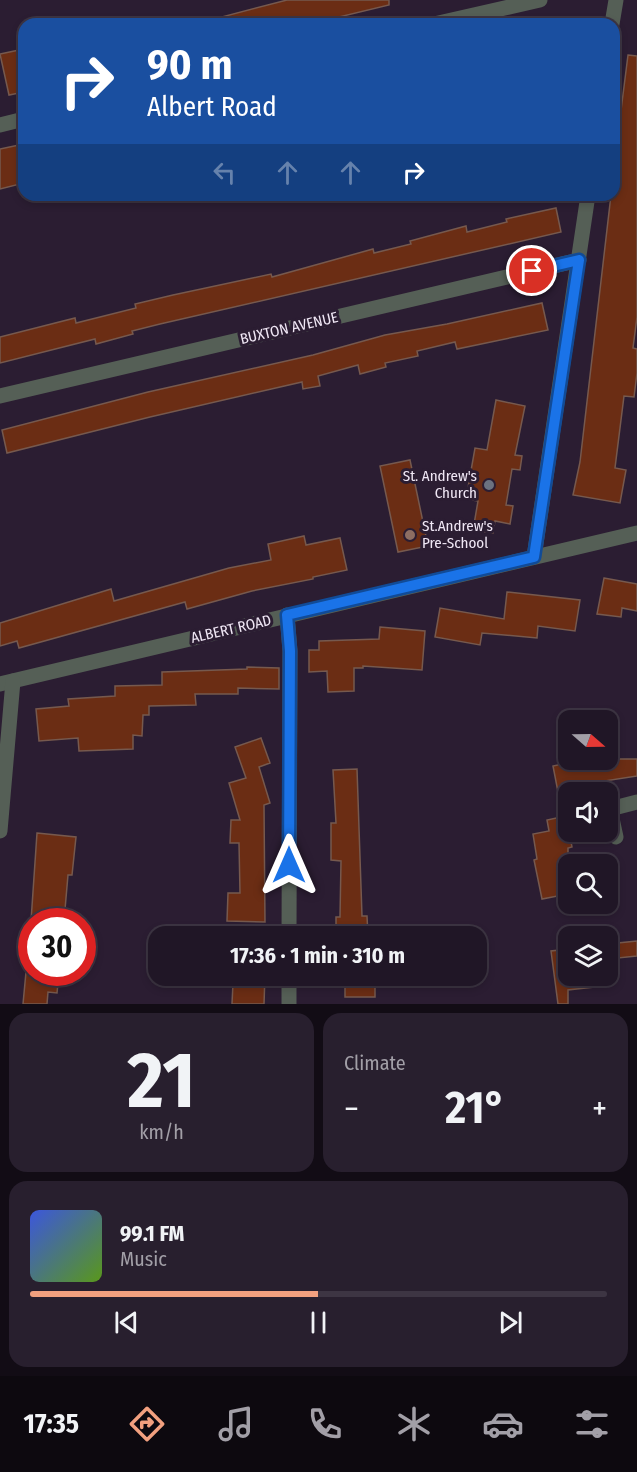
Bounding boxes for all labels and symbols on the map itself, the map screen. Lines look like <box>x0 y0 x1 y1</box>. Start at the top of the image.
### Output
pin <box>506 245 557 296</box>
street label: BUXTON AVENUE <box>238 308 340 348</box>
place label: St. Andrew's Church <box>403 467 477 502</box>
marker: St. Andrew's Church <box>482 478 496 492</box>
place label: St.Andrew's Pre-School <box>422 517 493 552</box>
marker: St.Andrew's Pre-School <box>403 528 417 542</box>
street label: ALBERT ROAD <box>189 611 273 647</box>
north arrow <box>558 710 618 770</box>
position arrow <box>257 833 321 897</box>
speed limit sign: 30 <box>18 908 96 986</box>

